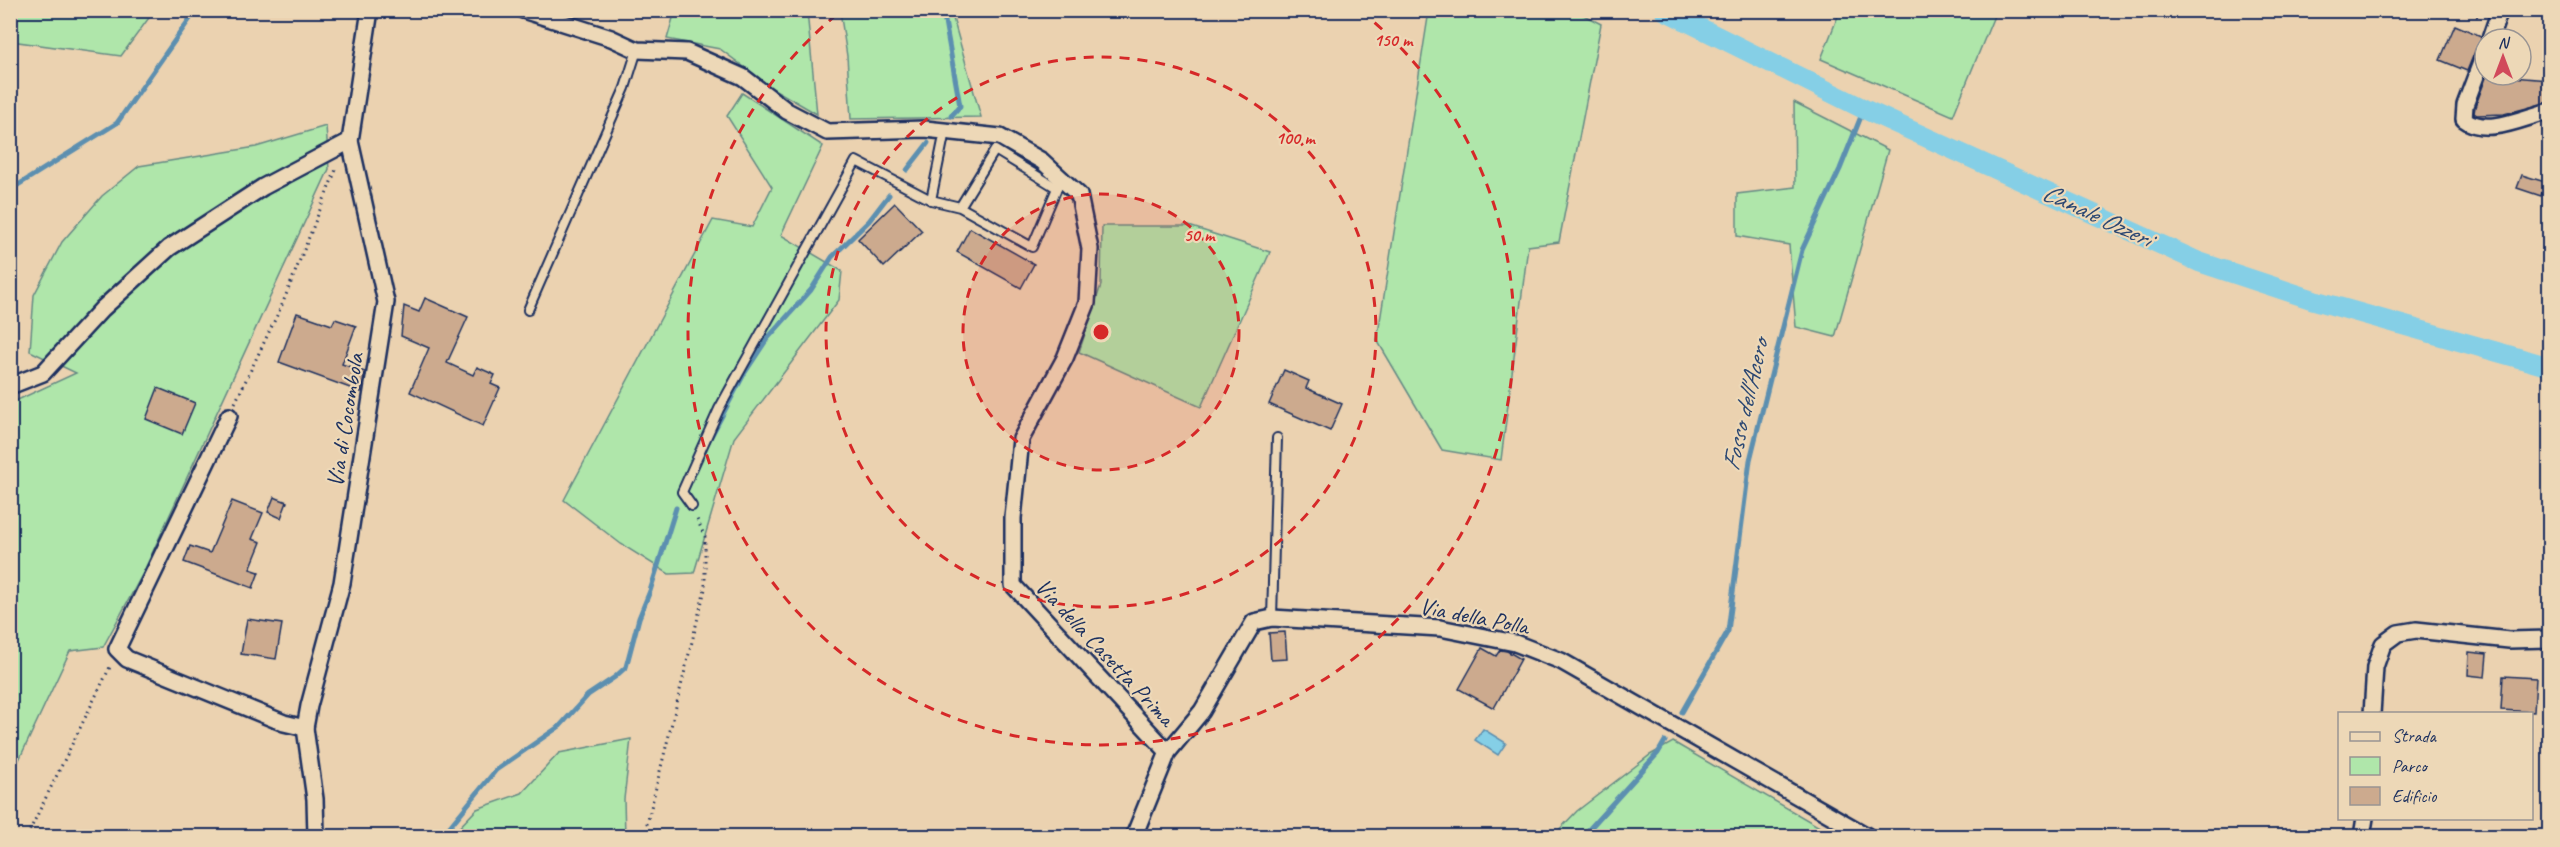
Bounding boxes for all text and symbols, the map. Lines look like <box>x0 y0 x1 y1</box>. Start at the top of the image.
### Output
north arrow <box>2473 27 2533 87</box>
text: 150 m <box>1374 29 1414 51</box>
text: N <box>2498 33 2511 53</box>
text: 100 m <box>1276 127 1316 149</box>
water label: Canale Ozzeri <box>2037 175 2162 257</box>
text: 50 m <box>1184 224 1216 246</box>
centre of rings <box>1091 322 1111 342</box>
water label: Fosso dell'Acero <box>1714 332 1777 474</box>
street label: Via di Cocombola <box>320 349 371 489</box>
street label: Via della Casetta Prima <box>1029 572 1183 734</box>
street label: Via della Polla <box>1417 591 1533 642</box>
legend <box>2338 712 2533 820</box>
text: Strada <box>2392 725 2437 747</box>
text: Parco <box>2392 755 2428 777</box>
text: Edificio <box>2392 785 2438 807</box>

